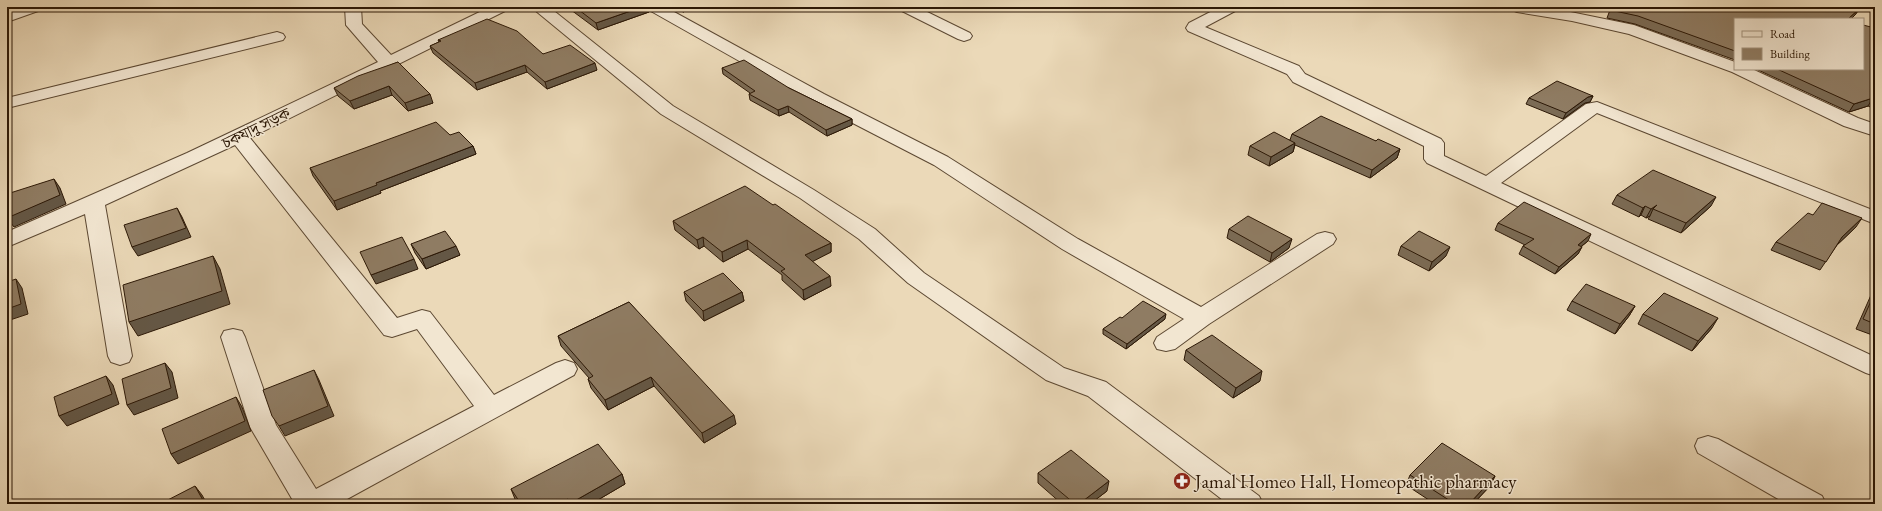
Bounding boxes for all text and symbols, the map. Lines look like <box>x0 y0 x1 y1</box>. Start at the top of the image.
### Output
legend <box>1734 18 1864 70</box>
text: Road <box>1770 26 1796 42</box>
text: Building <box>1770 46 1811 62</box>
street label: চকযাদু সড়ক <box>218 102 294 154</box>
place label: Jamal Homeo Hall, Homeopathic pharmacy <box>1193 469 1517 494</box>
pharmacy icon: Jamal Homeo Hall, Homeopathic pharmacy <box>1172 471 1192 491</box>

